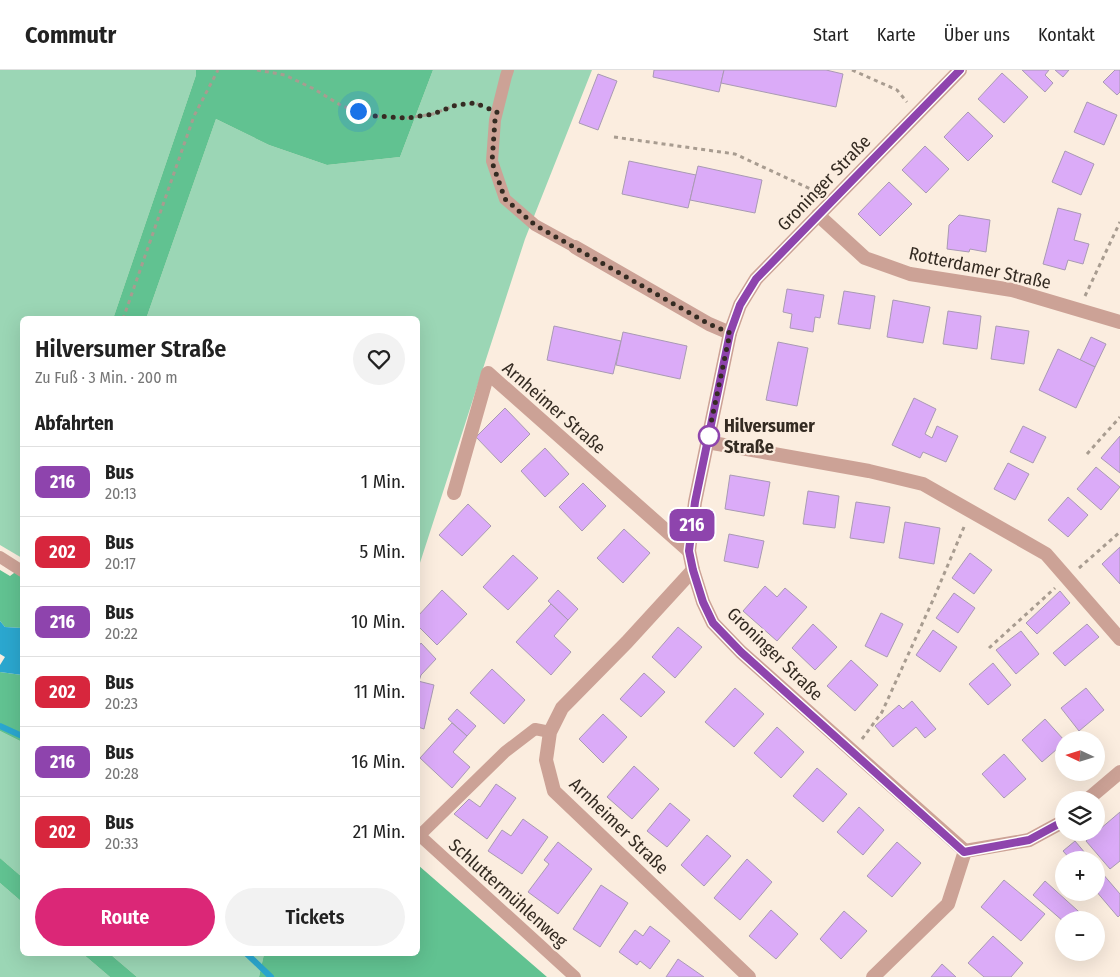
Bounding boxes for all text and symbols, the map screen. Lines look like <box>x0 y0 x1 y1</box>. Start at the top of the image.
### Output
text: Commutr <box>25 21 116 49</box>
text: Start <box>813 24 849 46</box>
text: Karte <box>877 24 916 46</box>
text: Über uns <box>944 24 1010 46</box>
text: Kontakt <box>1038 24 1095 46</box>
your location <box>346 99 371 124</box>
street label: Groninger Straße <box>773 130 875 235</box>
street label: Rotterdamer Straße <box>907 242 1053 294</box>
button: heart <box>353 333 405 385</box>
text: Hilversumer Straße <box>35 335 226 363</box>
street label: Arnheimer Straße <box>498 357 610 459</box>
text: Zu Fuß · 3 Min. · 200 m <box>35 368 178 387</box>
text: Abfahrten <box>35 412 114 435</box>
place label: Hilversumer Straße <box>724 415 815 458</box>
marker: Hilversumer Straße <box>698 425 720 447</box>
text: Bus <box>105 461 134 484</box>
text: 1 Min. <box>361 470 405 493</box>
text: 216 <box>50 471 75 493</box>
text: 20:13 <box>105 484 137 503</box>
line badge: 216 <box>663 509 721 541</box>
text: 216 <box>679 514 705 536</box>
text: Bus <box>105 531 134 554</box>
text: 5 Min. <box>359 540 405 563</box>
text: 202 <box>49 541 76 563</box>
text: 20:17 <box>105 554 136 573</box>
text: Bus <box>105 601 134 624</box>
street label: Groninger Straße <box>723 603 828 705</box>
text: 10 Min. <box>351 610 405 633</box>
text: 216 <box>50 611 75 633</box>
text: 20:22 <box>105 624 138 643</box>
text: Bus <box>105 671 134 694</box>
text: 11 Min. <box>354 680 405 703</box>
text: 202 <box>49 681 76 703</box>
text: 20:23 <box>105 694 138 713</box>
north arrow <box>1055 731 1105 781</box>
map controls <box>1055 731 1105 961</box>
text: Bus <box>105 741 134 764</box>
text: 16 Min. <box>351 750 405 773</box>
text: 216 <box>50 751 75 773</box>
text: 20:28 <box>105 764 139 783</box>
street label: Arnheimer Straße <box>565 773 673 879</box>
button: layers <box>1055 791 1105 841</box>
text: Bus <box>105 811 134 834</box>
text: 21 Min. <box>353 820 405 843</box>
text: 202 <box>49 821 76 843</box>
text: 20:33 <box>105 834 138 853</box>
street label: Schluttermühlenweg <box>444 834 572 952</box>
button: + <box>1055 851 1105 901</box>
button: Route <box>35 888 215 946</box>
button: Tickets <box>225 888 405 946</box>
button: − <box>1055 911 1105 961</box>

